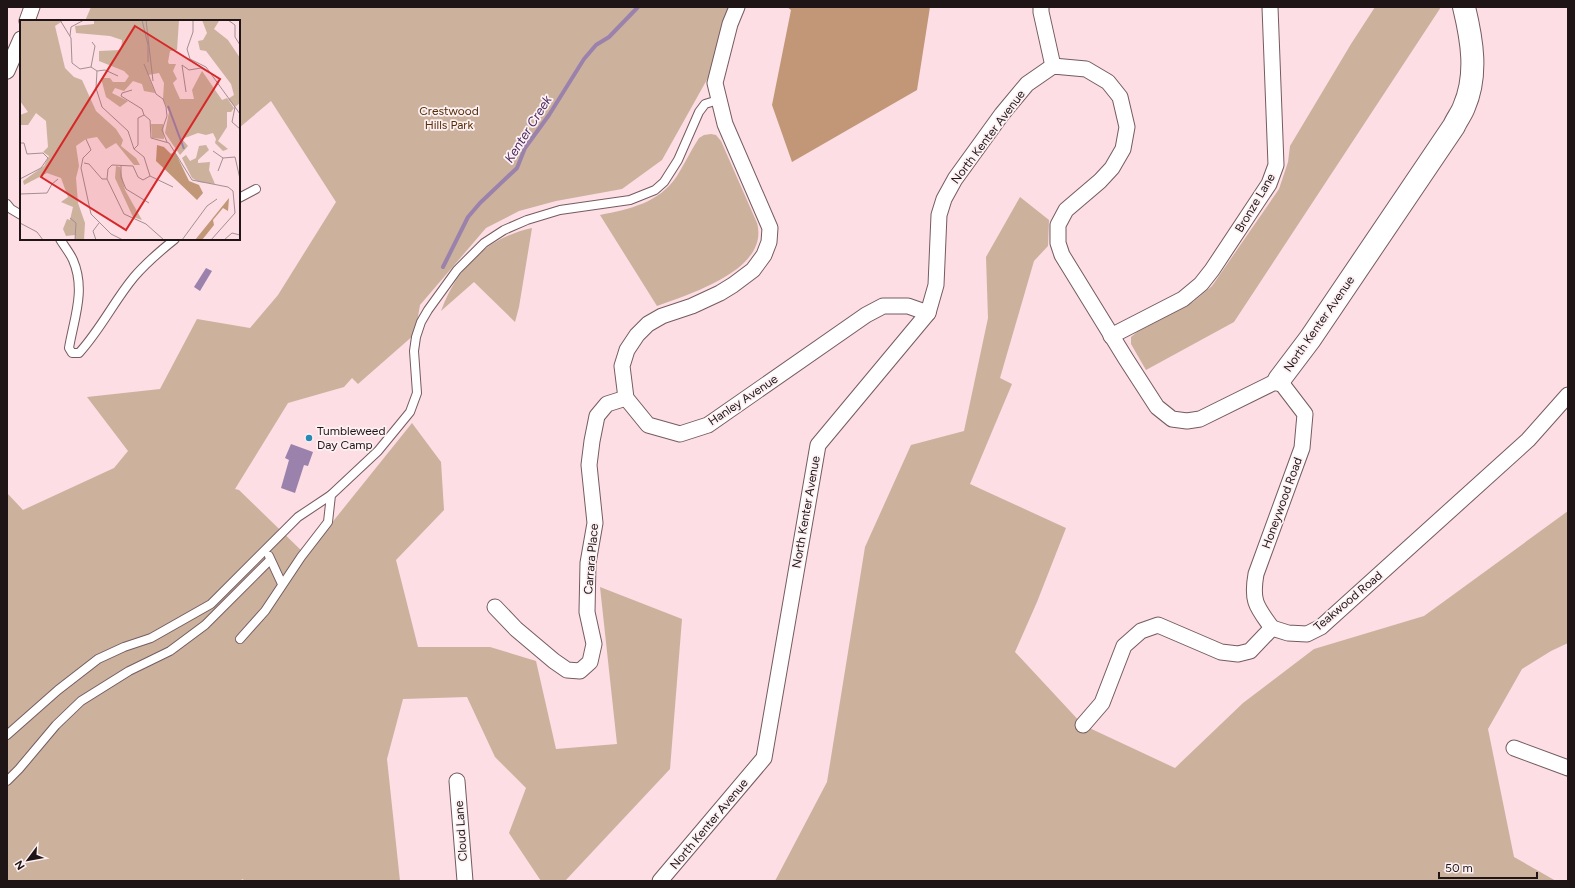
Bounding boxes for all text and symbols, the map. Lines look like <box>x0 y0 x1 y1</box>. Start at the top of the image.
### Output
inset map <box>20 20 240 240</box>
street label: North Kenter Avenue <box>948 87 1028 187</box>
water label: Kenter Creek <box>501 92 555 165</box>
park label: Crestwood Hills Park <box>419 104 479 132</box>
street label: Bronze Lane <box>1232 171 1278 235</box>
street label: North Kenter Avenue <box>1281 273 1358 375</box>
street label: Hanley Avenue <box>706 371 781 428</box>
place label: Tumbleweed Day Camp <box>317 424 385 452</box>
marker: Tumbleweed Day Camp <box>304 433 314 443</box>
street label: North Kenter Avenue <box>789 454 823 569</box>
street label: Honeywood Road <box>1259 455 1305 551</box>
street label: Carrara Place <box>581 523 601 595</box>
street label: Teakwood Road <box>1311 568 1385 634</box>
street label: North Kenter Avenue <box>667 776 751 872</box>
street label: Cloud Lane <box>452 800 470 862</box>
north arrow <box>8 840 48 880</box>
scale bar <box>1439 854 1537 880</box>
text: N <box>12 858 28 872</box>
text: 50 m <box>1445 861 1473 875</box>

